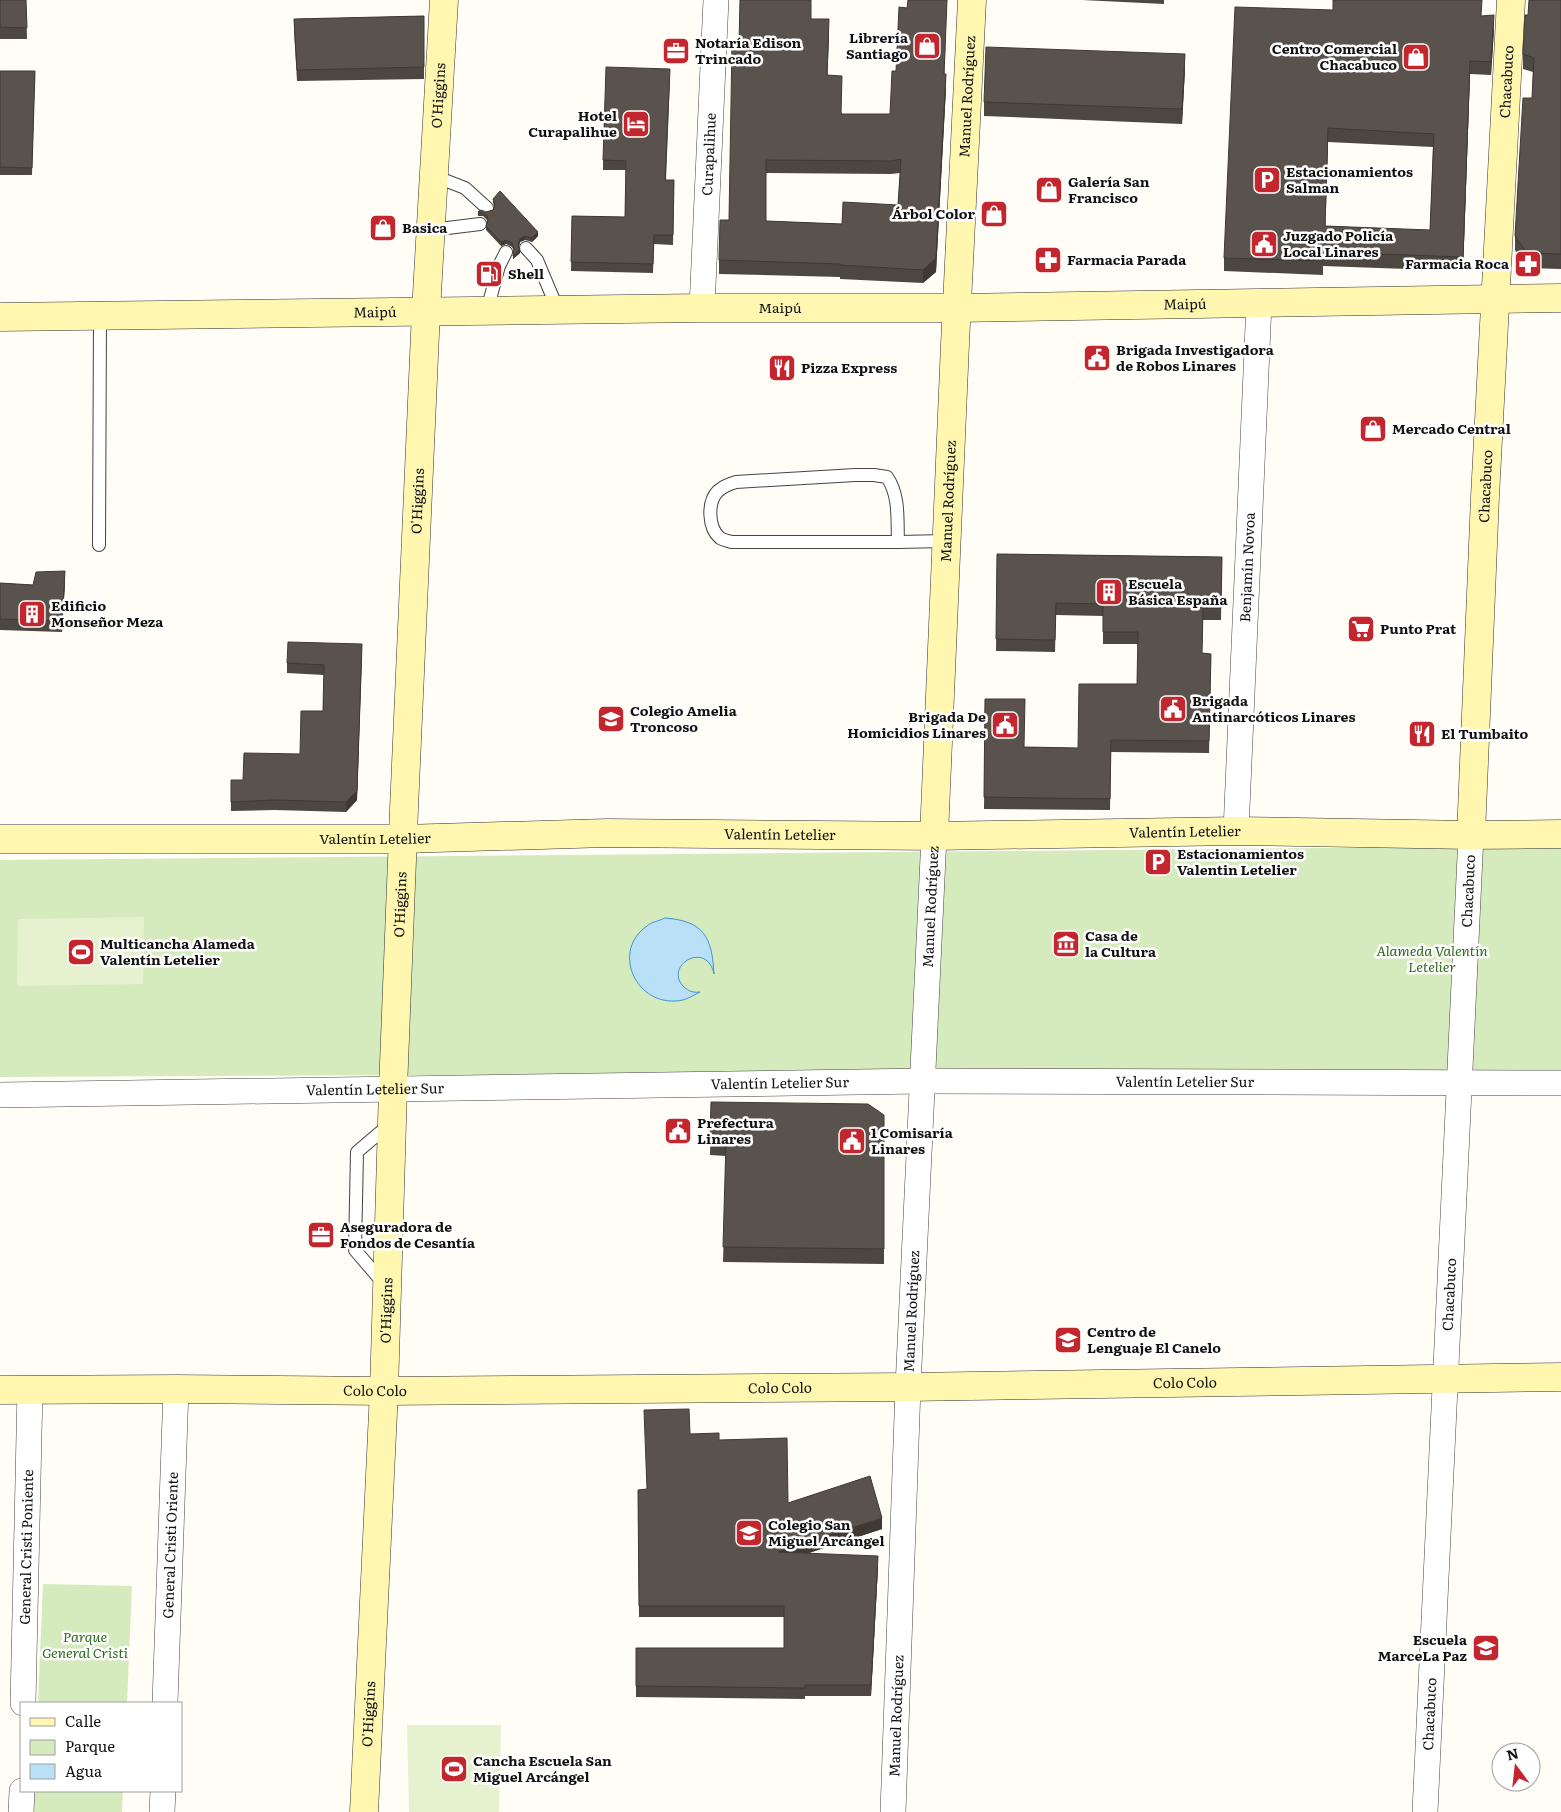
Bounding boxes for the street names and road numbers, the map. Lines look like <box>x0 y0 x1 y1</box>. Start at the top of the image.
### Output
street label: Manuel Rodríguez <box>953 35 979 158</box>
street label: Chacabuco <box>1494 45 1518 119</box>
street label: O'Higgins <box>426 62 449 129</box>
street label: Curapalihue <box>696 112 720 196</box>
street label: Maipú <box>1163 293 1207 314</box>
street label: Maipú <box>758 297 802 317</box>
street label: Maipú <box>353 301 397 321</box>
street label: Manuel Rodríguez <box>935 440 960 563</box>
street label: Chacabuco <box>1473 449 1496 523</box>
street label: O'Higgins <box>405 468 428 534</box>
street label: Benjamín Novoa <box>1234 511 1259 623</box>
street label: Valentín Letelier <box>1129 820 1241 842</box>
street label: Valentín Letelier <box>724 823 836 844</box>
street label: Valentín Letelier <box>319 827 431 848</box>
street label: Manuel Rodríguez <box>917 845 943 968</box>
street label: Chacabuco <box>1456 854 1479 928</box>
street label: O'Higgins <box>388 871 411 938</box>
street label: Valentín Letelier Sur <box>711 1071 850 1093</box>
street label: Valentín Letelier Sur <box>1116 1071 1254 1091</box>
street label: Valentín Letelier Sur <box>306 1077 445 1099</box>
street label: Manuel Rodríguez <box>898 1250 923 1373</box>
street label: Chacabuco <box>1437 1258 1460 1331</box>
street label: O'Higgins <box>374 1277 396 1344</box>
street label: Colo Colo <box>1153 1371 1217 1392</box>
street label: Colo Colo <box>748 1377 812 1397</box>
street label: Colo Colo <box>343 1380 407 1400</box>
street label: General Cristi Poniente <box>14 1469 37 1625</box>
street label: General Cristi Oriente <box>157 1471 182 1619</box>
street label: Manuel Rodríguez <box>883 1655 908 1777</box>
street label: Chacabuco <box>1417 1677 1440 1751</box>
street label: O'Higgins <box>356 1681 379 1747</box>

